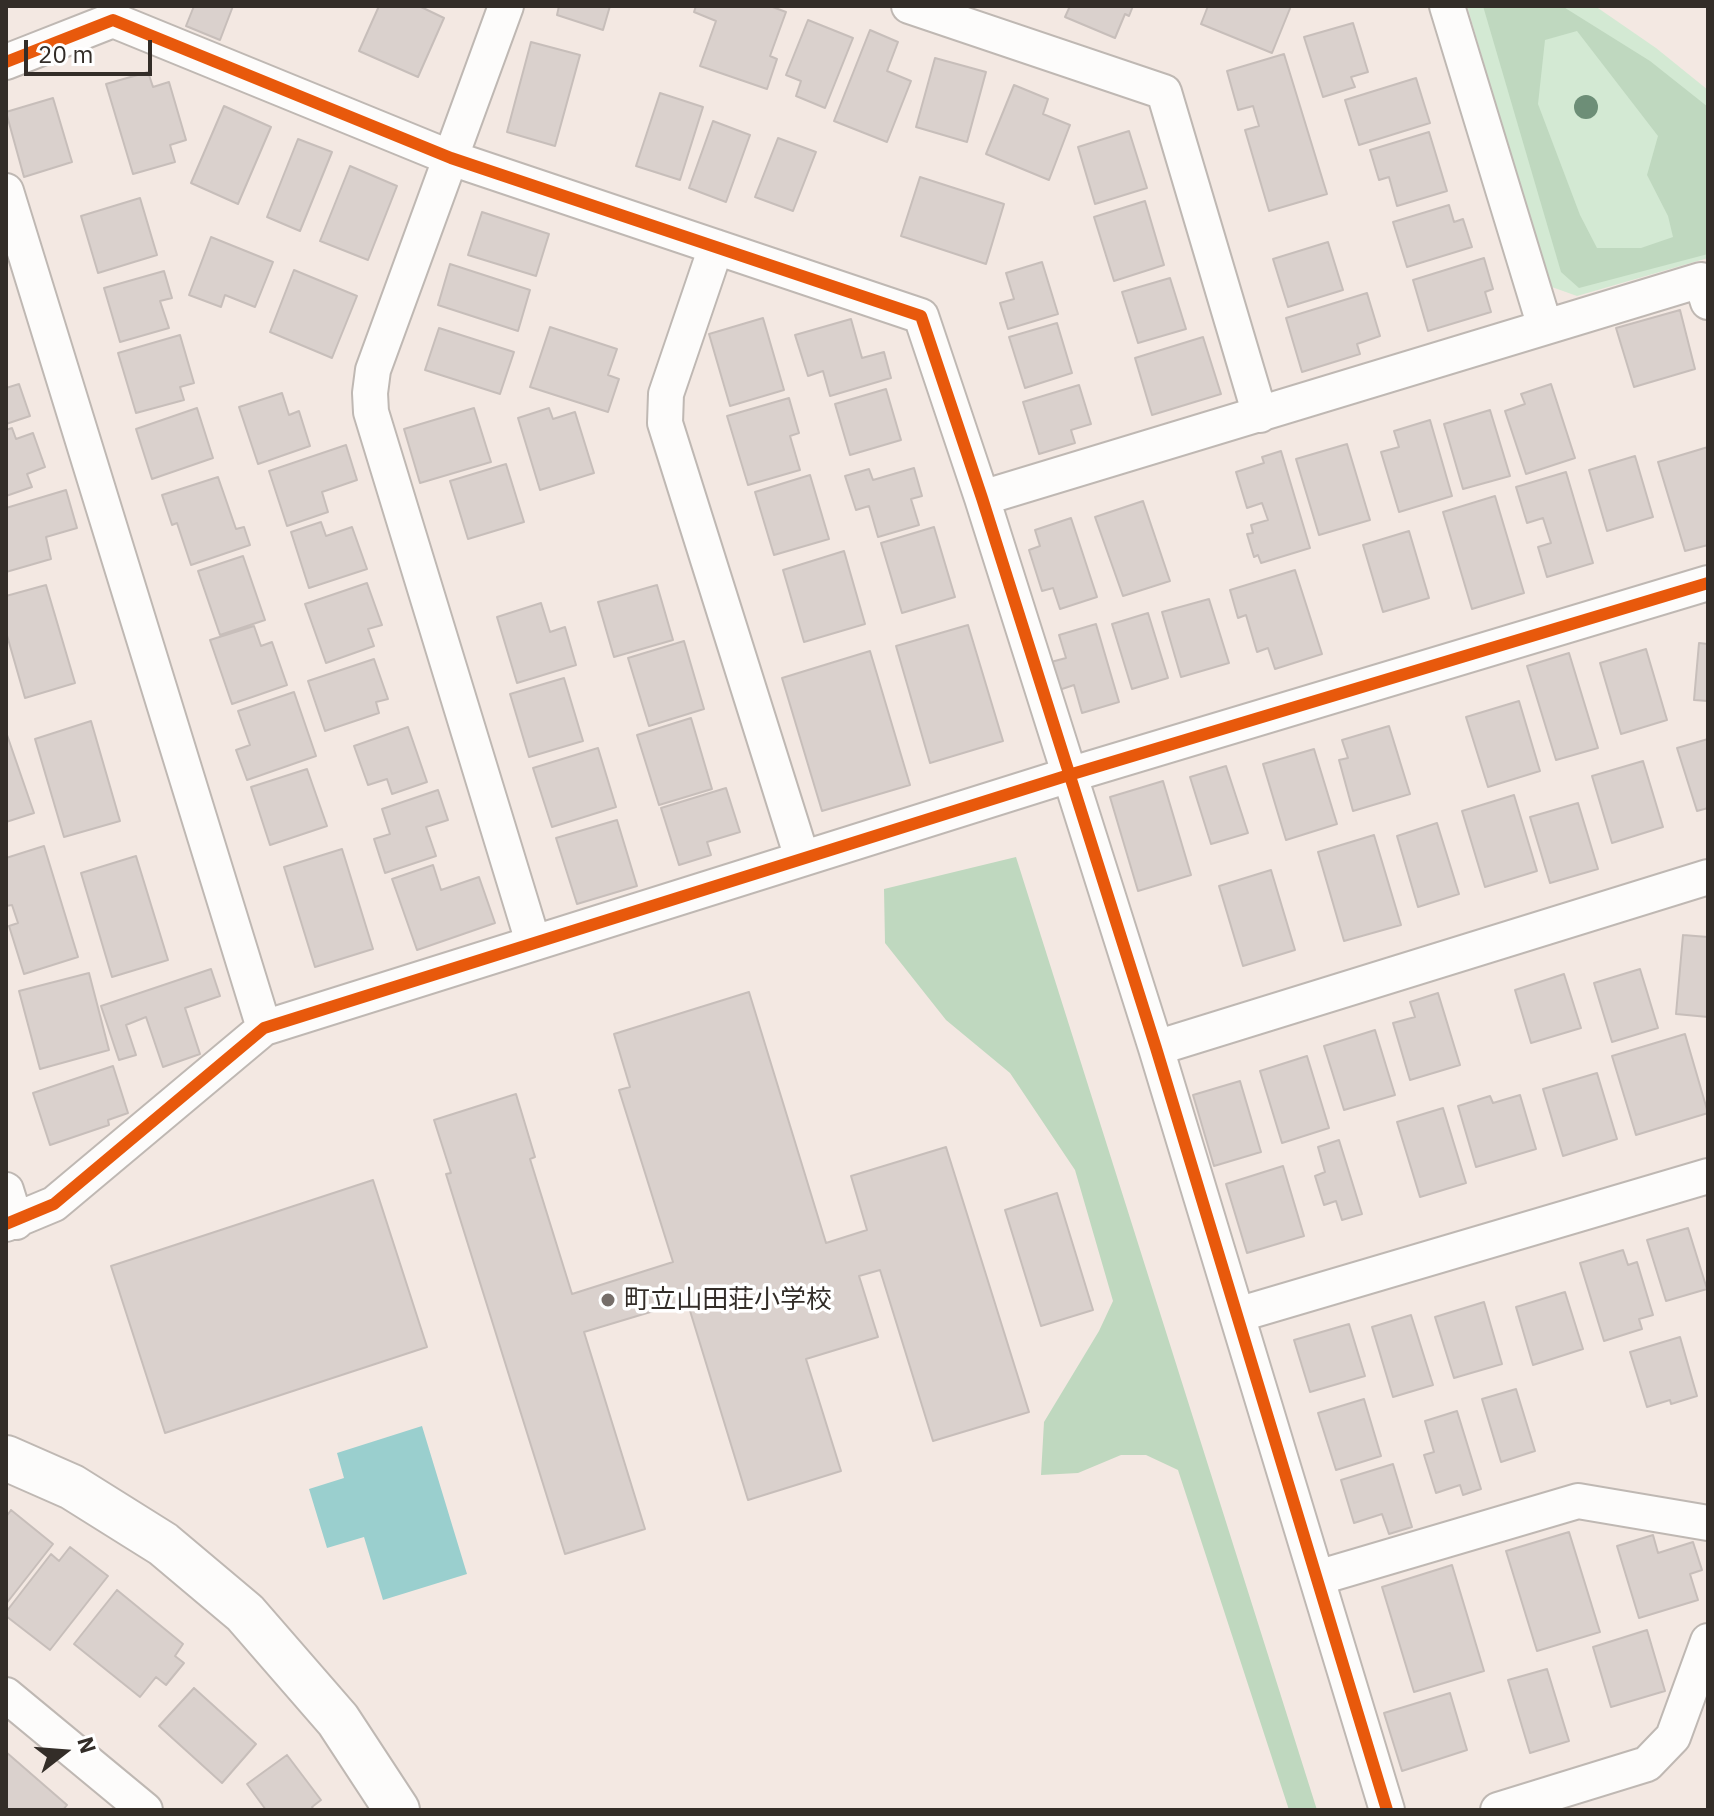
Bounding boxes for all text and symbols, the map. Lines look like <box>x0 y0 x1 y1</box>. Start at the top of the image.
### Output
scale bar <box>28 24 156 74</box>
text: 20 m <box>38 38 93 70</box>
place label: 町立山田荘小学校 <box>624 1284 832 1316</box>
marker: 町立山田荘小学校 <box>599 1291 617 1309</box>
north arrow <box>24 1712 104 1792</box>
text: N <box>71 1733 104 1757</box>

